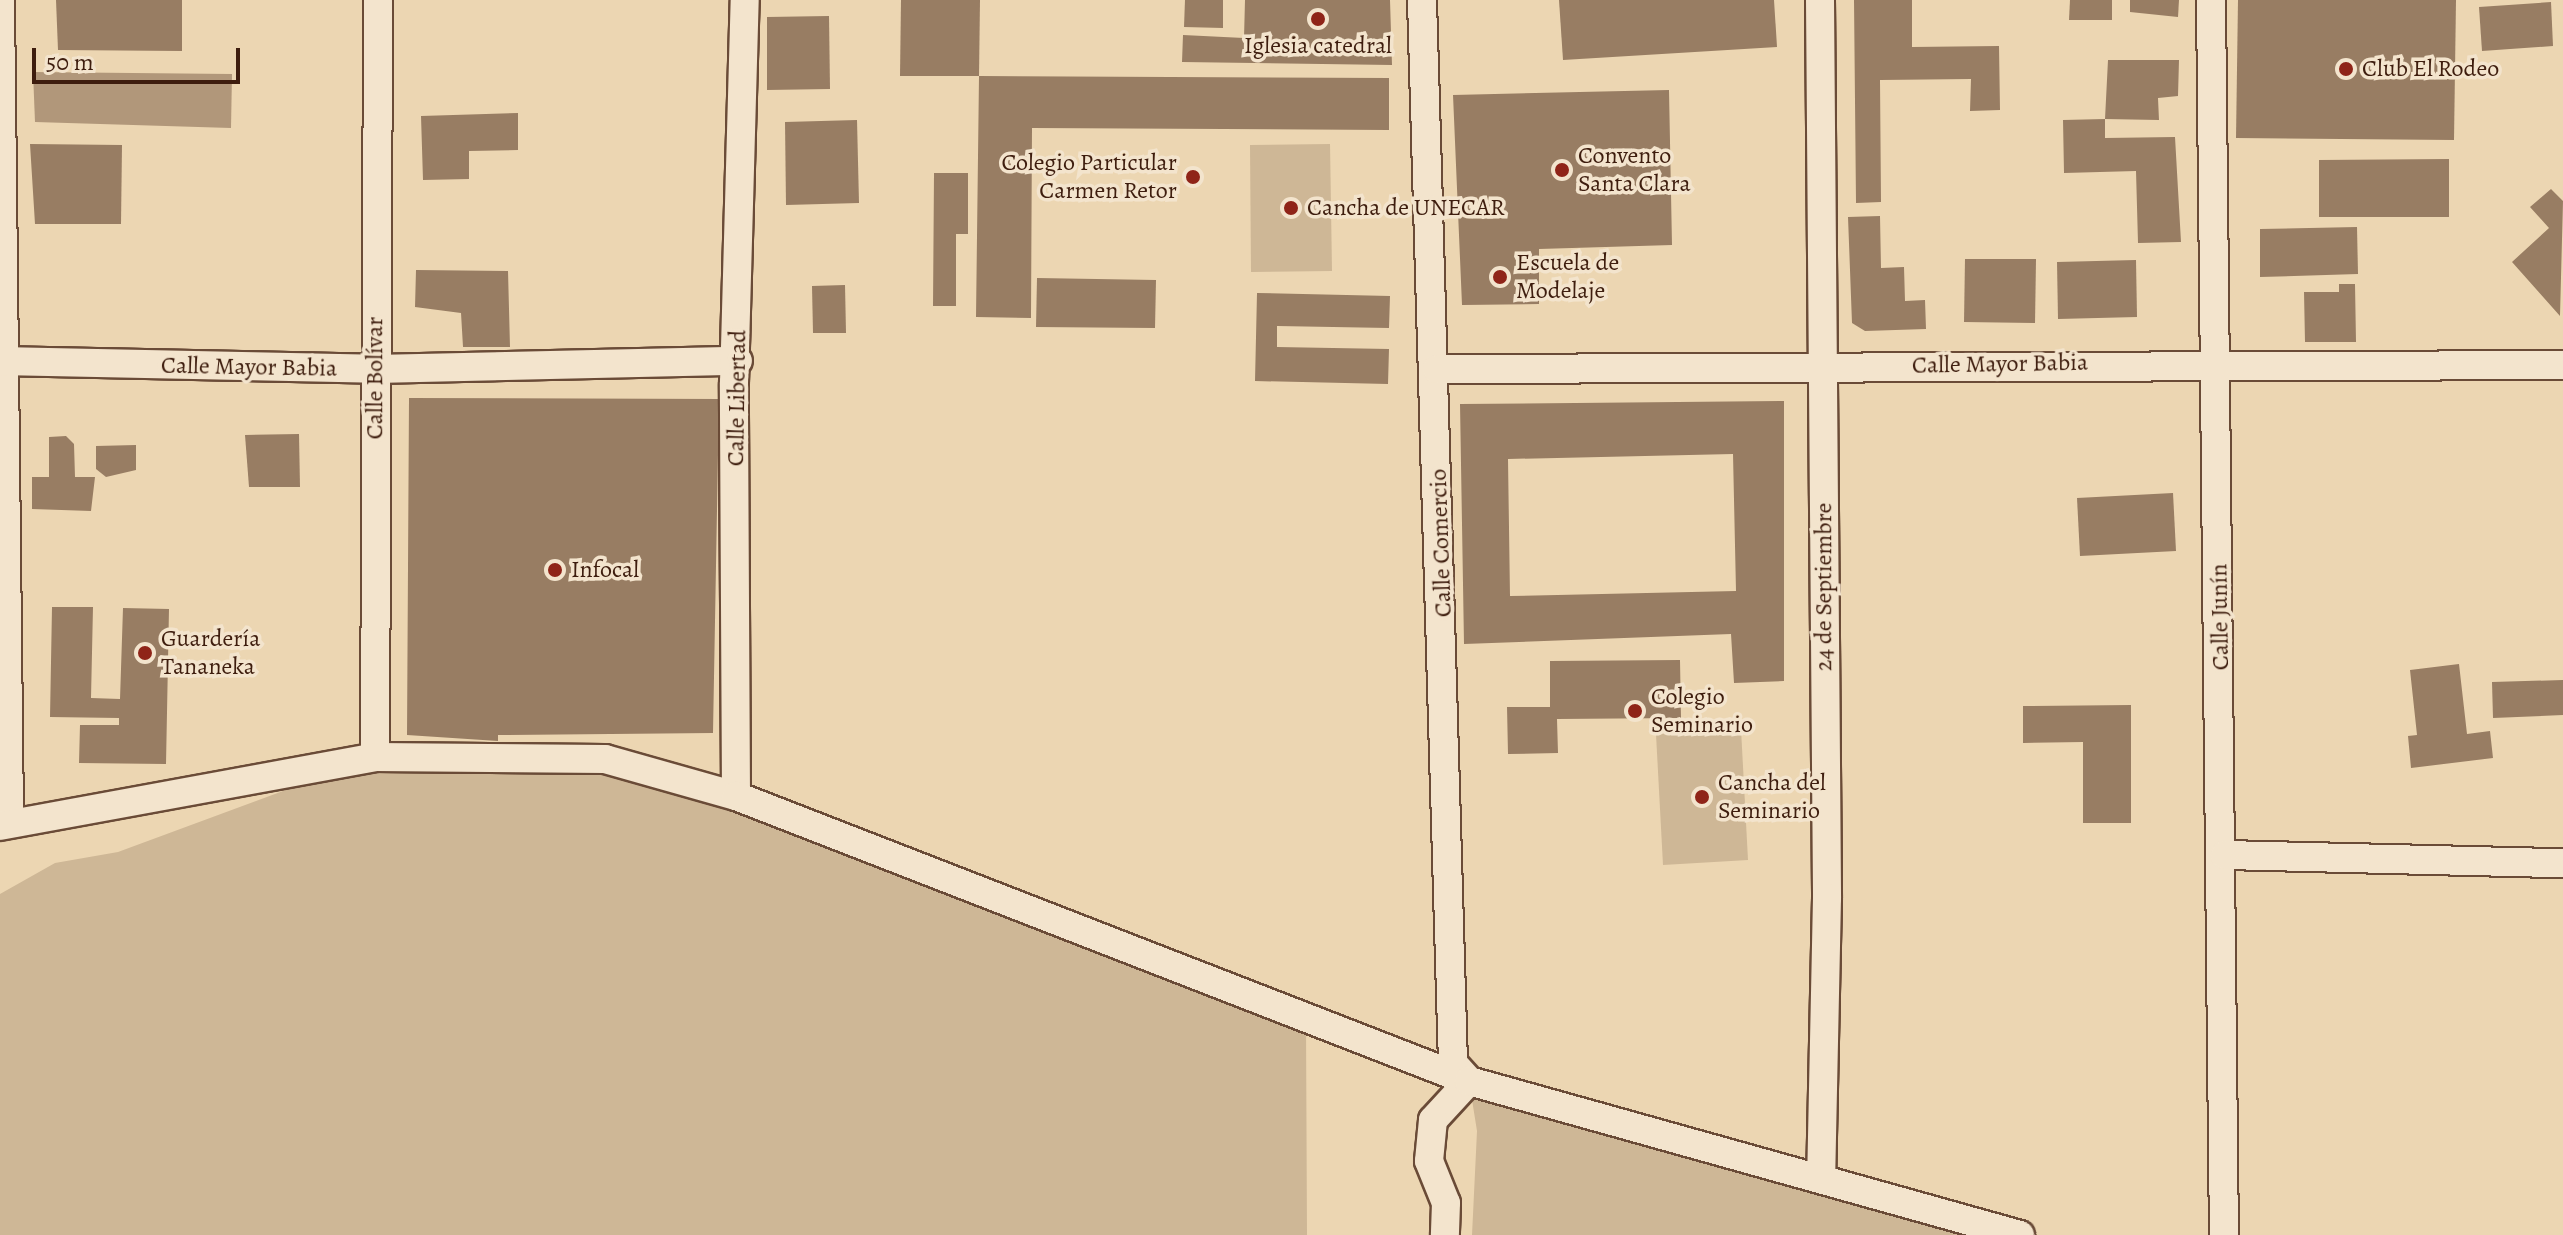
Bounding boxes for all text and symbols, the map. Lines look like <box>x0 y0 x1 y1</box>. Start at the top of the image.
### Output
marker: Iglesia catedral <box>1309 10 1327 28</box>
scale bar <box>36 32 244 82</box>
place label: Iglesia catedral <box>1244 32 1392 60</box>
text: 50 m <box>46 46 94 78</box>
place label: Club El Rodeo <box>2362 55 2499 83</box>
marker: Club El Rodeo <box>2337 60 2355 78</box>
place label: Convento Santa Clara <box>1578 142 1691 198</box>
place label: Colegio Particular Carmen Retor <box>1001 149 1177 205</box>
marker: Convento Santa Clara <box>1553 161 1571 179</box>
marker: Colegio Particular Carmen Retor <box>1184 168 1202 186</box>
place label: Cancha de UNECAR <box>1307 194 1505 222</box>
marker: Cancha de UNECAR <box>1282 199 1300 217</box>
place label: Escuela de Modelaje <box>1516 249 1619 305</box>
marker: Escuela de Modelaje <box>1491 268 1509 286</box>
street label: Calle Bolívar <box>361 317 389 439</box>
street label: Calle Libertad <box>721 330 753 466</box>
street label: Calle Mayor Babia <box>1912 348 2088 380</box>
street label: Calle Mayor Babia <box>161 351 337 383</box>
street label: Calle Comercio <box>1424 468 1458 618</box>
street label: 24 de Septiembre <box>1810 503 1838 671</box>
place label: Infocal <box>571 556 639 584</box>
marker: Infocal <box>546 561 564 579</box>
street label: Calle Junín <box>2205 563 2235 671</box>
place label: Guardería Tananeka <box>161 625 260 681</box>
marker: Guardería Tananeka <box>136 644 154 662</box>
place label: Colegio Seminario <box>1651 683 1753 739</box>
marker: Colegio Seminario <box>1626 702 1644 720</box>
place label: Cancha del Seminario <box>1718 769 1826 825</box>
marker: Cancha del Seminario <box>1693 788 1711 806</box>

